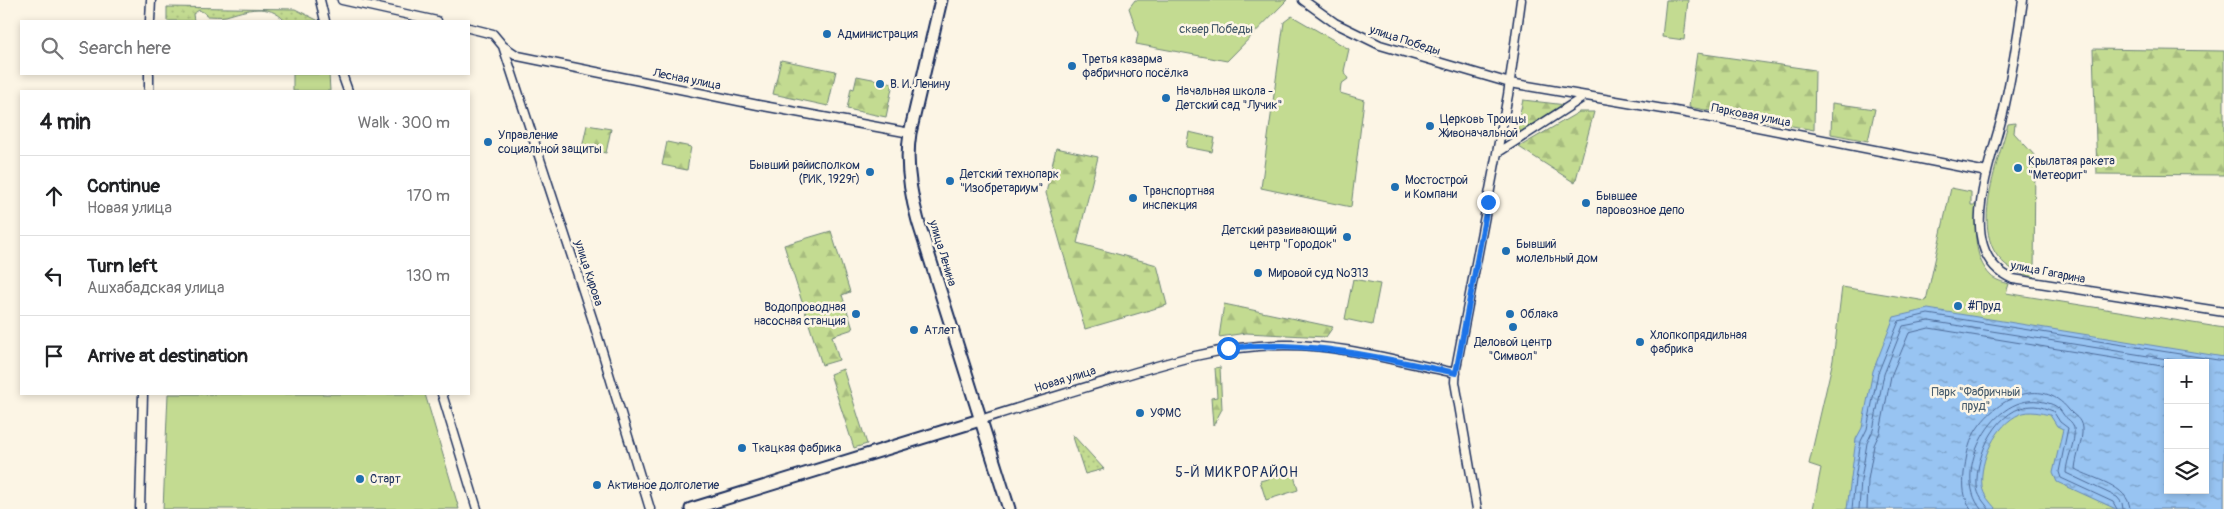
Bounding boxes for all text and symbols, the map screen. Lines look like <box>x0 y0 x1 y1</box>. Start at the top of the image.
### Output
search box <box>20 20 470 75</box>
park label: сквер Победы <box>1179 22 1253 37</box>
street label: улица Победы <box>1366 22 1443 59</box>
place label: Администрация <box>837 27 919 42</box>
marker: Администрация <box>821 28 833 40</box>
icon: search <box>38 34 66 62</box>
text: Search here <box>78 36 171 60</box>
place label: Третья казарма фабричного посёлка <box>1082 52 1189 81</box>
marker: Третья казарма фабричного посёлка <box>1066 60 1078 72</box>
street label: Лесная улица <box>651 65 723 94</box>
place label: В. И. Ленину <box>890 77 950 92</box>
marker: В. И. Ленину <box>874 78 886 90</box>
place label: Начальная школа - Детский сад "Лучик" <box>1175 84 1282 113</box>
marker: Начальная школа - Детский сад "Лучик" <box>1160 92 1172 104</box>
street label: Парковая улица <box>1710 100 1792 131</box>
text: 4 min <box>40 109 91 136</box>
place label: Церковь Троицы Живоначальной <box>1438 112 1526 141</box>
text: Walk · 300 m <box>358 113 450 133</box>
marker: Церковь Троицы Живоначальной <box>1424 120 1436 132</box>
place label: Управление социальной защиты <box>498 128 602 157</box>
marker: Управление социальной защиты <box>482 136 494 148</box>
place label: Крылатая ракета "Метеорит" <box>2028 154 2115 183</box>
place label: Бывший райисполком (РИК, 1929г) <box>749 158 860 187</box>
marker: Крылатая ракета "Метеорит" <box>2012 162 2024 174</box>
marker: Бывший райисполком (РИК, 1929г) <box>864 166 876 178</box>
place label: Детский технопарк "Изобретариум" <box>959 167 1059 196</box>
place label: Мостострой и Компани <box>1405 173 1468 202</box>
text: Continue <box>87 174 160 198</box>
marker: Детский технопарк "Изобретариум" <box>944 175 956 187</box>
marker: Мостострой и Компани <box>1389 181 1401 193</box>
icon: ahead <box>40 182 68 210</box>
place label: Транспортная инспекция <box>1143 184 1215 213</box>
text: 170 m <box>407 186 450 206</box>
place label: Бывшее паровозное депо <box>1596 189 1685 218</box>
route end <box>1477 191 1500 214</box>
marker: Транспортная инспекция <box>1127 192 1139 204</box>
marker: Бывшее паровозное депо <box>1580 197 1592 209</box>
text: Новая улица <box>87 198 172 218</box>
street label: улица Ленина <box>925 217 960 288</box>
place label: Детский развивающий центр "Городок" <box>1221 223 1337 252</box>
marker: Детский развивающий центр "Городок" <box>1341 231 1353 243</box>
street label: улица Кирова <box>571 237 606 308</box>
place label: Бывший молельный дом <box>1516 237 1598 266</box>
marker: Бывший молельный дом <box>1500 245 1512 257</box>
text: Turn left <box>87 254 157 278</box>
street label: улица Гагарина <box>2008 258 2087 287</box>
icon: left <box>40 262 68 290</box>
text: 130 m <box>406 266 450 286</box>
place label: Мировой суд №313 <box>1268 266 1369 281</box>
marker: Мировой суд №313 <box>1252 267 1264 279</box>
text: Ашхабадская улица <box>87 278 225 298</box>
place label: #Пруд <box>1967 299 2001 314</box>
place label: Водопроводная насосная станция <box>754 300 846 329</box>
marker: #Пруд <box>1952 300 1964 312</box>
place label: Облака <box>1520 307 1559 322</box>
marker: Водопроводная насосная станция <box>850 308 862 320</box>
marker: Облака <box>1504 308 1516 320</box>
marker: Деловой центр "Символ" <box>1507 321 1519 333</box>
place label: Атлет <box>924 323 956 338</box>
marker: Атлет <box>908 324 920 336</box>
place label: Хлопкопрядильная фабрика <box>1650 328 1747 357</box>
place label: Деловой центр "Символ" <box>1473 335 1552 364</box>
marker: Хлопкопрядильная фабрика <box>1634 336 1646 348</box>
route start <box>1217 337 1240 360</box>
icon: arrive <box>40 342 68 370</box>
text: Arrive at destination <box>87 344 248 368</box>
map controls <box>2164 359 2209 494</box>
button: + <box>2164 359 2209 404</box>
street label: Новая улица <box>1033 363 1098 396</box>
park label: Парк "Фабричный пруд" <box>1932 385 2021 414</box>
button: − <box>2164 404 2209 449</box>
place label: УФМС <box>1150 406 1181 421</box>
marker: УФМС <box>1134 407 1146 419</box>
place label: Ткацкая фабрика <box>752 441 842 456</box>
marker: Ткацкая фабрика <box>736 442 748 454</box>
button: layers <box>2164 449 2209 494</box>
district label: 5-Й МИКРОРАЙОН <box>1175 464 1299 481</box>
place label: Старт <box>370 472 401 487</box>
marker: Старт <box>354 473 366 485</box>
place label: Активное долголетие <box>607 478 719 493</box>
marker: Активное долголетие <box>591 479 603 491</box>

